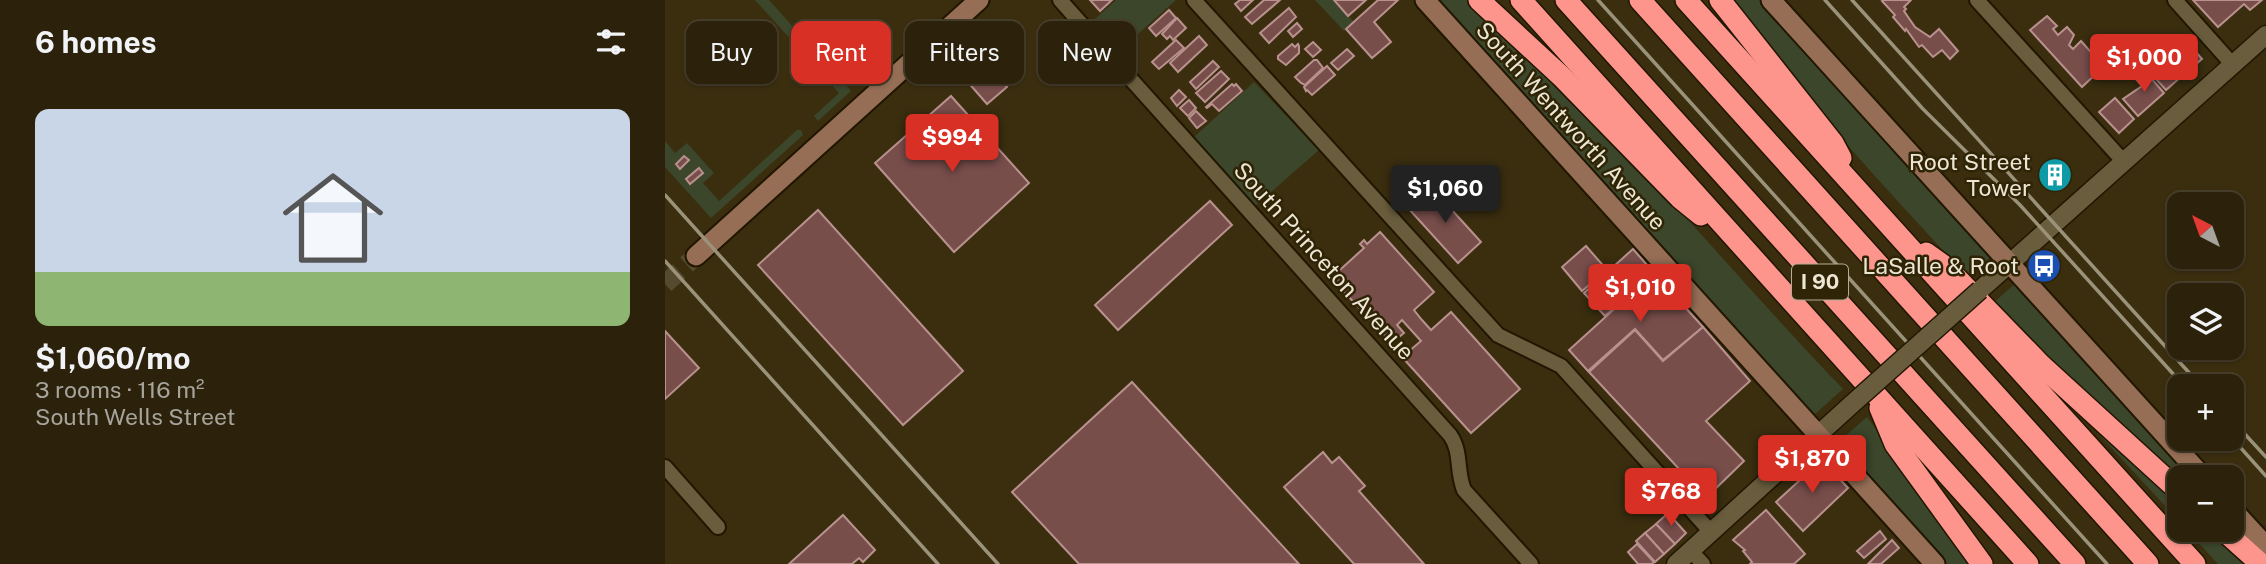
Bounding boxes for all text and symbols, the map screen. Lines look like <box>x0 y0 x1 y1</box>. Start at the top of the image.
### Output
street label: South Wentworth Avenue <box>1471 16 1672 235</box>
chip: Buy <box>686 21 777 84</box>
chip: Rent <box>791 21 891 84</box>
chip: Filters <box>905 21 1024 84</box>
chip: New <box>1038 21 1136 84</box>
icon: filters <box>592 23 630 61</box>
text: 6 homes <box>35 24 157 60</box>
pin: $1,000 <box>2087 34 2201 94</box>
text: $1,000 <box>2106 43 2182 70</box>
pin: $994 <box>911 114 993 174</box>
text: $994 <box>922 123 982 150</box>
place label: Root Street Tower <box>1909 148 2031 201</box>
icon: home <box>270 155 396 281</box>
street label: South Princeton Avenue <box>1228 156 1420 365</box>
building icon: Root Street Tower <box>2036 156 2074 194</box>
pin: $1,060 <box>1388 166 1502 225</box>
text: $1,060 <box>1407 174 1483 201</box>
north arrow <box>2167 192 2243 270</box>
map controls <box>2167 192 2244 542</box>
bus stop icon: LaSalle & Root <box>2025 247 2063 285</box>
place label: LaSalle & Root <box>1862 252 2019 279</box>
pin: $1,010 <box>1583 264 1697 324</box>
road number: I 90 <box>1792 264 1848 300</box>
text: $1,010 <box>1604 273 1676 300</box>
button: layers <box>2167 283 2244 360</box>
text: $1,060/mo <box>35 340 190 376</box>
button: + <box>2167 374 2244 451</box>
text: 3 rooms · 116 m² <box>35 376 205 403</box>
text: South Wells Street <box>35 403 236 430</box>
pin: $1,870 <box>1755 435 1869 495</box>
text: $1,870 <box>1774 444 1850 471</box>
button: − <box>2167 465 2244 542</box>
pin: $768 <box>1630 468 1712 528</box>
text: $768 <box>1641 477 1701 504</box>

